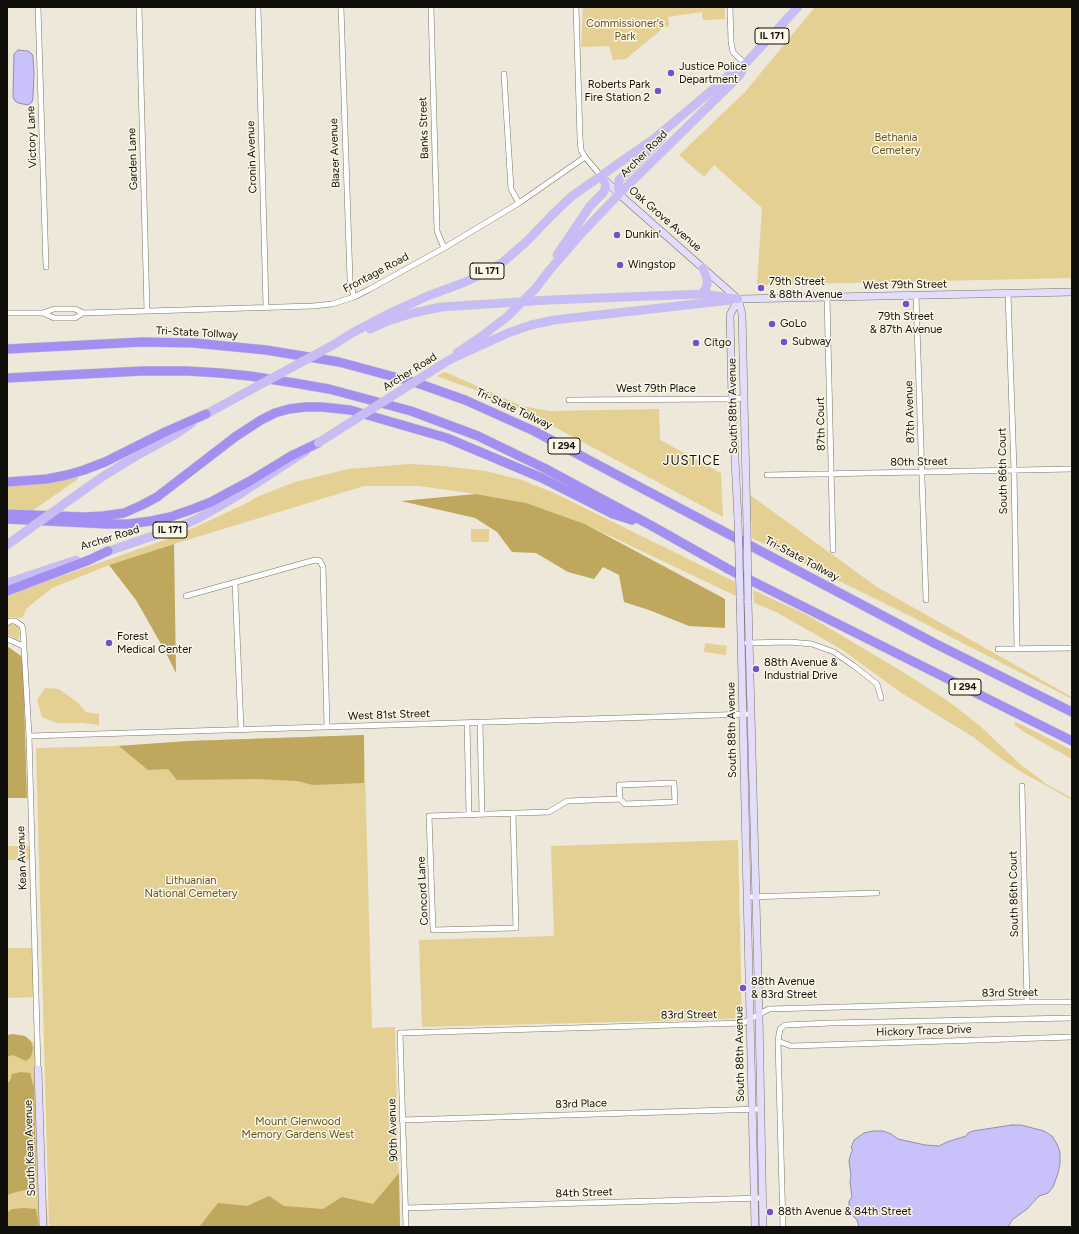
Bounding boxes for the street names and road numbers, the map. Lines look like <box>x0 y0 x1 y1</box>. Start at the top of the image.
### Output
road number: IL 171 <box>755 28 789 44</box>
street label: Banks Street <box>416 97 432 159</box>
street label: Victory Lane <box>24 106 40 168</box>
street label: Blazer Avenue <box>327 118 343 188</box>
street label: Cronin Avenue <box>244 120 260 194</box>
street label: Garden Lane <box>125 128 141 190</box>
street label: Archer Road <box>618 128 670 180</box>
street label: Oak Grove Avenue <box>626 184 704 254</box>
street label: Frontage Road <box>341 250 411 296</box>
road number: IL 171 <box>470 263 504 279</box>
street label: West 79th Street <box>863 278 947 292</box>
street label: Tri-State Tollway <box>156 324 238 342</box>
street label: Archer Road <box>381 350 439 394</box>
street label: South 88th Avenue <box>726 358 740 454</box>
street label: 87th Avenue <box>902 380 918 444</box>
street label: West 79th Place <box>616 382 696 396</box>
street label: Tri-State Tollway <box>474 386 554 432</box>
street label: 87th Court <box>814 397 828 451</box>
street label: South 86th Court <box>996 428 1010 514</box>
road number: I 294 <box>548 438 580 454</box>
street label: 80th Street <box>890 455 948 469</box>
road number: IL 171 <box>153 522 187 538</box>
street label: Archer Road <box>79 523 141 553</box>
street label: Tri-State Tollway <box>763 534 841 584</box>
road number: I 294 <box>949 679 981 695</box>
street label: South 88th Avenue <box>725 682 739 778</box>
street label: West 81st Street <box>348 707 430 723</box>
street label: Kean Avenue <box>14 826 30 890</box>
street label: South 86th Court <box>1007 851 1021 937</box>
street label: Concord Lane <box>415 856 431 926</box>
street label: 83rd Street <box>982 986 1038 1000</box>
street label: South 88th Avenue <box>733 1006 747 1102</box>
street label: 83rd Street <box>661 1008 717 1022</box>
street label: Hickory Trace Drive <box>876 1023 972 1039</box>
street label: 83rd Place <box>555 1096 607 1112</box>
street label: 90th Avenue <box>385 1098 401 1162</box>
street label: South Kean Avenue <box>22 1100 38 1196</box>
street label: 84th Street <box>555 1185 613 1201</box>

